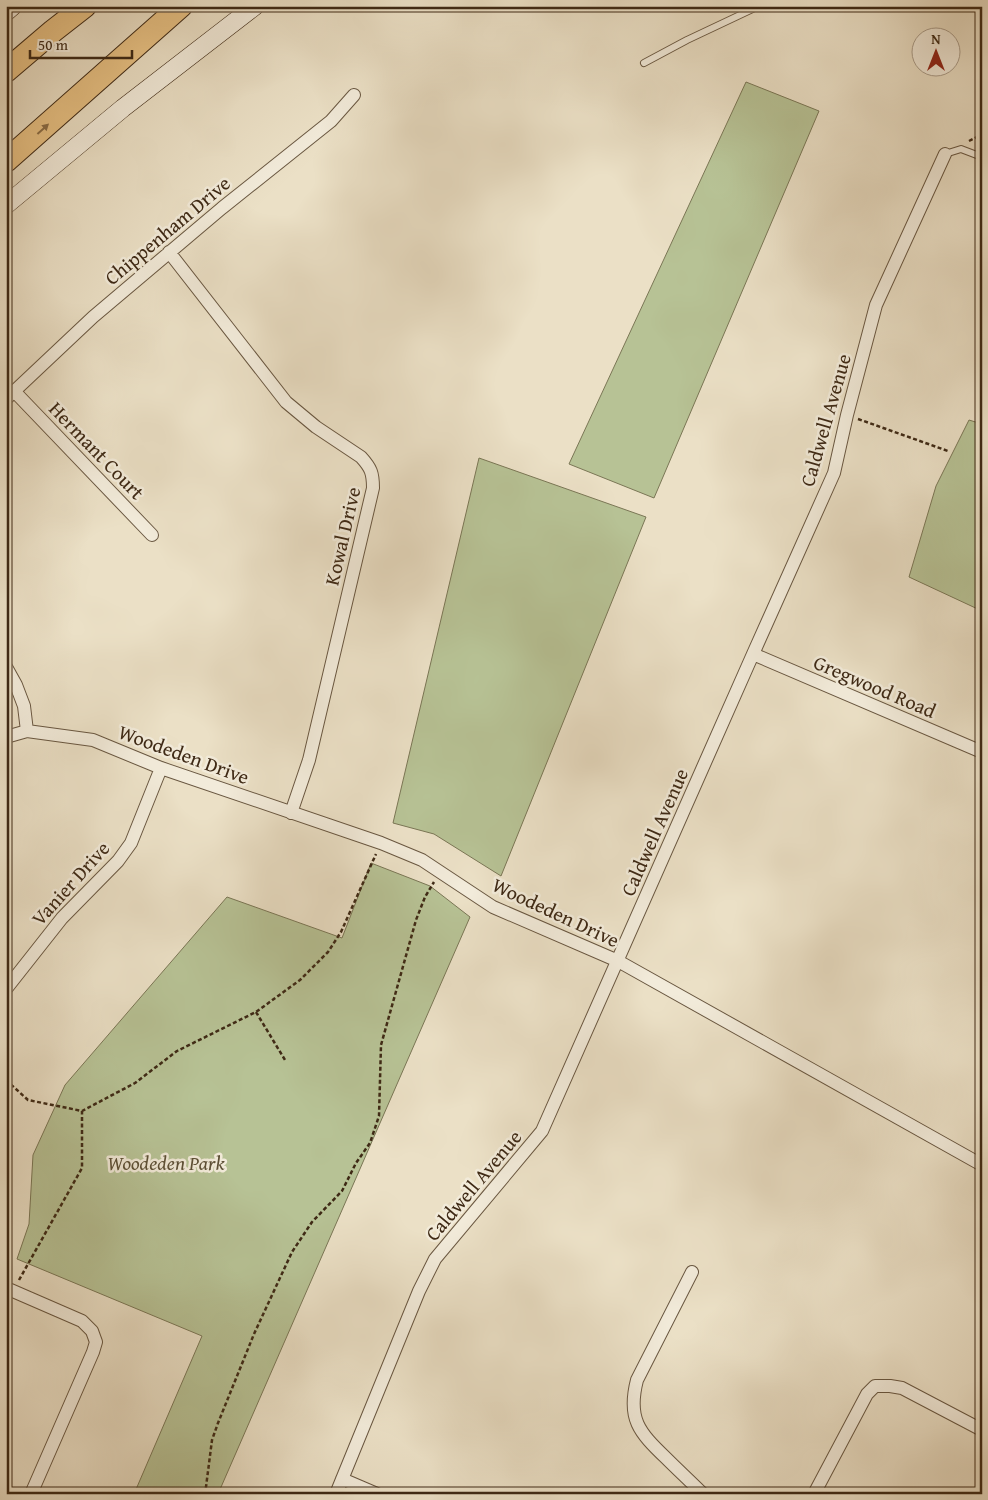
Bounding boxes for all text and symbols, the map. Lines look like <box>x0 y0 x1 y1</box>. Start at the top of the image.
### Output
scale bar <box>30 28 132 60</box>
north arrow <box>910 28 960 78</box>
text: N <box>931 29 941 49</box>
text: 50 m <box>38 34 69 55</box>
one-way arrow <box>36 123 49 134</box>
street label: Chippenham Drive <box>98 169 236 291</box>
street label: Caldwell Avenue <box>792 350 858 490</box>
street label: Hermant Court <box>43 394 151 506</box>
street label: Kowal Drive <box>317 484 367 588</box>
street label: Gregwood Road <box>809 647 941 725</box>
street label: Woodeden Drive <box>115 717 253 791</box>
street label: Caldwell Avenue <box>613 764 695 900</box>
street label: Vanier Drive <box>24 834 116 932</box>
street label: Woodeden Drive <box>488 870 624 954</box>
street label: Caldwell Avenue <box>418 1123 528 1247</box>
park label: Woodeden Park <box>107 1148 225 1177</box>

